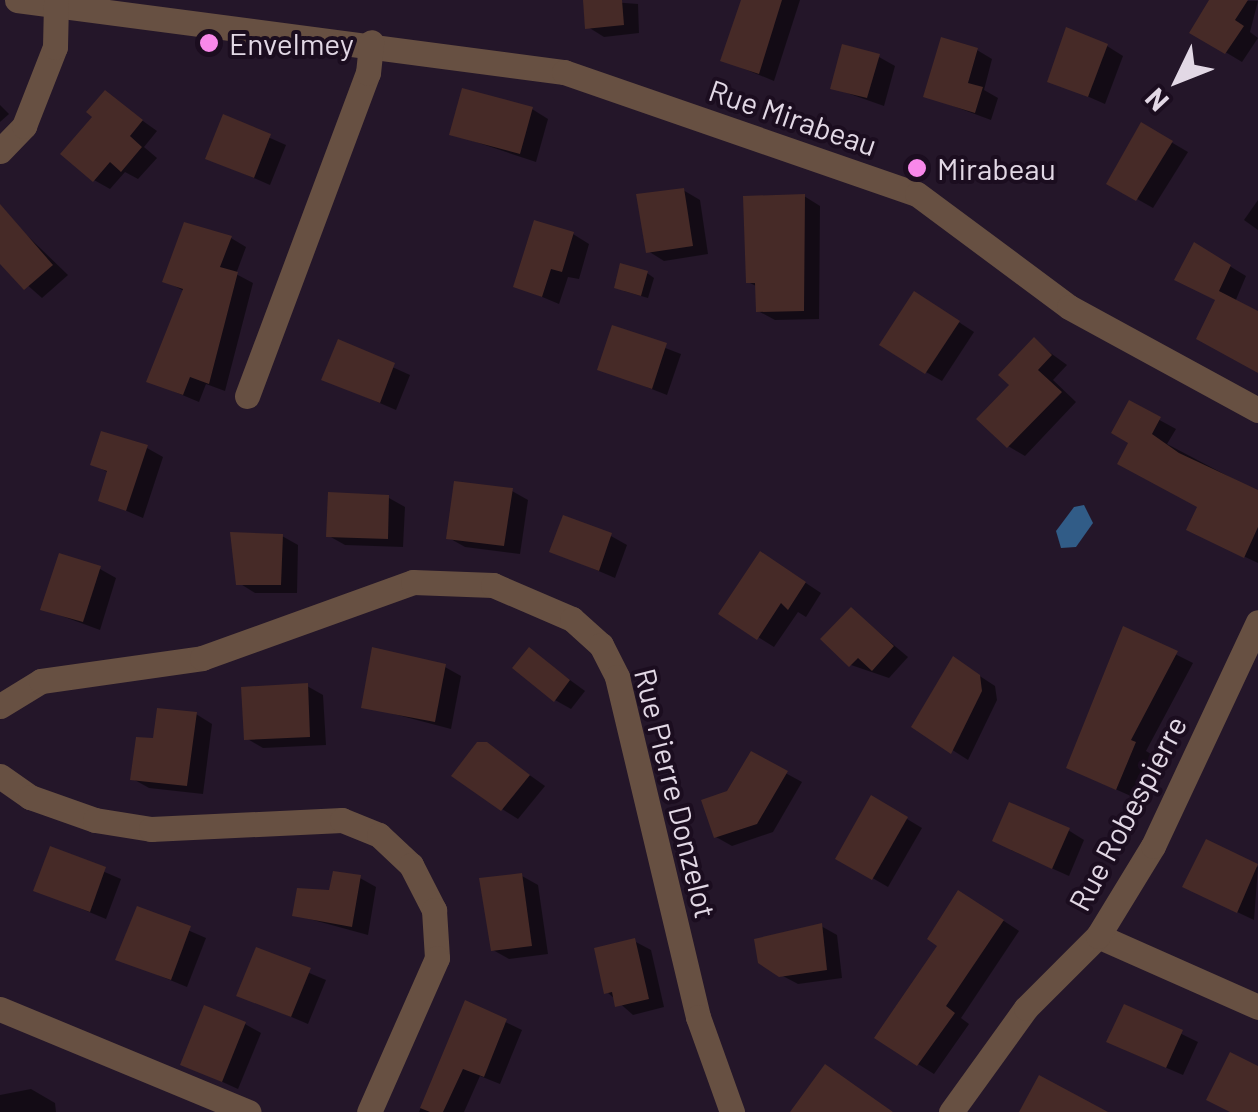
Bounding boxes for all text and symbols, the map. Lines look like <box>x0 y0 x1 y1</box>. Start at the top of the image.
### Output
place label: Envelmey <box>229 25 354 61</box>
north arrow <box>1128 30 1228 130</box>
marker: Envelmey <box>198 32 220 54</box>
street label: Rue Mirabeau <box>704 71 882 163</box>
text: N <box>1137 82 1175 119</box>
place label: Mirabeau <box>937 150 1056 186</box>
marker: Mirabeau <box>906 157 928 179</box>
street label: Rue Pierre Donzelot <box>628 664 724 922</box>
street label: Rue Robespierre <box>1061 710 1193 916</box>

